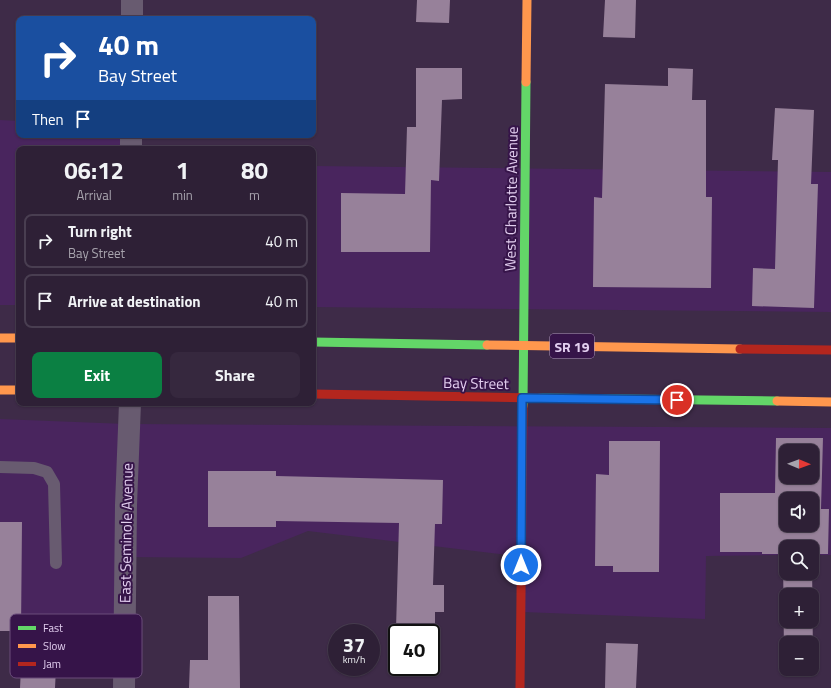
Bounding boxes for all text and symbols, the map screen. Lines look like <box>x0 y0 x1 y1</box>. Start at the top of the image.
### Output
text: 40 m <box>98 23 159 66</box>
icon: right <box>32 32 84 84</box>
text: Bay Street <box>98 62 177 89</box>
text: Then <box>32 108 64 131</box>
icon: arrive <box>72 108 94 130</box>
street label: West Charlotte Avenue <box>498 126 524 272</box>
text: 06:12 <box>64 152 124 188</box>
text: 1 <box>176 152 189 188</box>
text: 80 <box>241 152 268 188</box>
text: Arrival <box>76 185 112 205</box>
text: min <box>172 185 193 205</box>
text: m <box>249 185 260 205</box>
text: Turn right <box>68 220 132 243</box>
icon: right <box>34 230 56 252</box>
text: 40 m <box>265 230 298 253</box>
text: Bay Street <box>68 243 125 263</box>
icon: arrive <box>34 290 56 312</box>
text: Arrive at destination <box>68 290 201 313</box>
text: 40 m <box>265 290 298 313</box>
road number: SR 19 <box>550 334 594 358</box>
button: Exit <box>32 352 162 398</box>
button: Share <box>170 352 300 398</box>
street label: Bay Street <box>443 371 510 395</box>
pin <box>660 383 694 417</box>
icon: arrive <box>666 389 688 411</box>
north arrow <box>779 444 819 484</box>
map controls <box>779 444 819 676</box>
street label: East Seminole Avenue <box>113 463 139 603</box>
button: sound <box>779 492 819 532</box>
button: search <box>779 540 819 580</box>
position arrow <box>500 544 542 586</box>
button: + <box>779 588 819 628</box>
legend <box>10 614 142 678</box>
text: Fast <box>43 620 63 636</box>
speed limit sign: 40 <box>388 624 440 676</box>
text: 37 <box>343 629 365 660</box>
button: − <box>779 636 819 676</box>
text: Slow <box>43 638 66 654</box>
text: km/h <box>343 652 365 667</box>
text: Jam <box>43 656 61 672</box>

